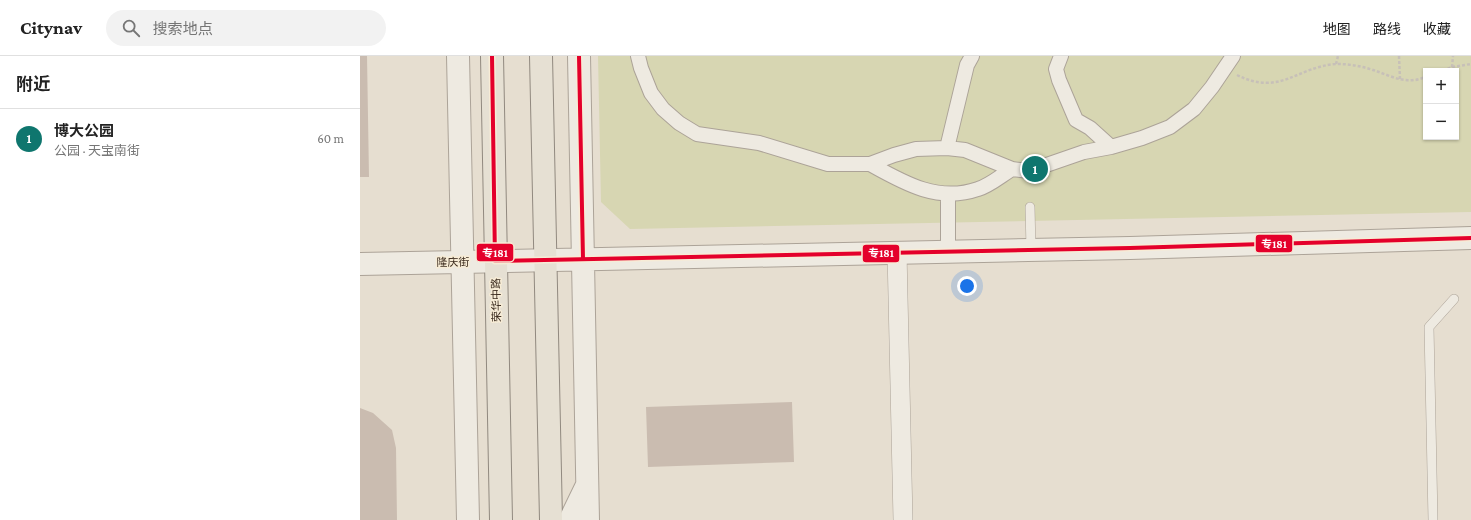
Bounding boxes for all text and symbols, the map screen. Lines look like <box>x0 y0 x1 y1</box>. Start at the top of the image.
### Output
search box <box>106 10 386 46</box>
text: Citynav <box>20 17 82 38</box>
icon: search <box>120 17 142 39</box>
text: 搜索地点 <box>152 21 212 37</box>
text: 地图 <box>1323 21 1351 37</box>
text: 路线 <box>1373 21 1401 37</box>
text: 收藏 <box>1423 21 1451 37</box>
map controls <box>1423 68 1459 140</box>
button: + <box>1423 68 1459 104</box>
text: 附近 <box>16 75 50 94</box>
button: − <box>1423 104 1459 140</box>
text: 博大公园 <box>54 123 114 139</box>
text: 1 <box>27 131 31 146</box>
text: 60 m <box>317 131 344 146</box>
text: 公园 · 天宝南街 <box>54 143 140 158</box>
pin: 1 <box>1022 154 1048 184</box>
line badge: 专181 <box>1255 234 1293 253</box>
text: 专181 <box>1261 238 1287 250</box>
line badge: 专181 <box>476 243 514 262</box>
line badge: 专181 <box>862 244 900 263</box>
text: 专181 <box>482 247 508 259</box>
text: 专181 <box>868 247 894 259</box>
street label: 隆庆街 <box>436 256 470 268</box>
your location <box>957 276 977 296</box>
street label: 荣华中路 <box>490 278 502 322</box>

